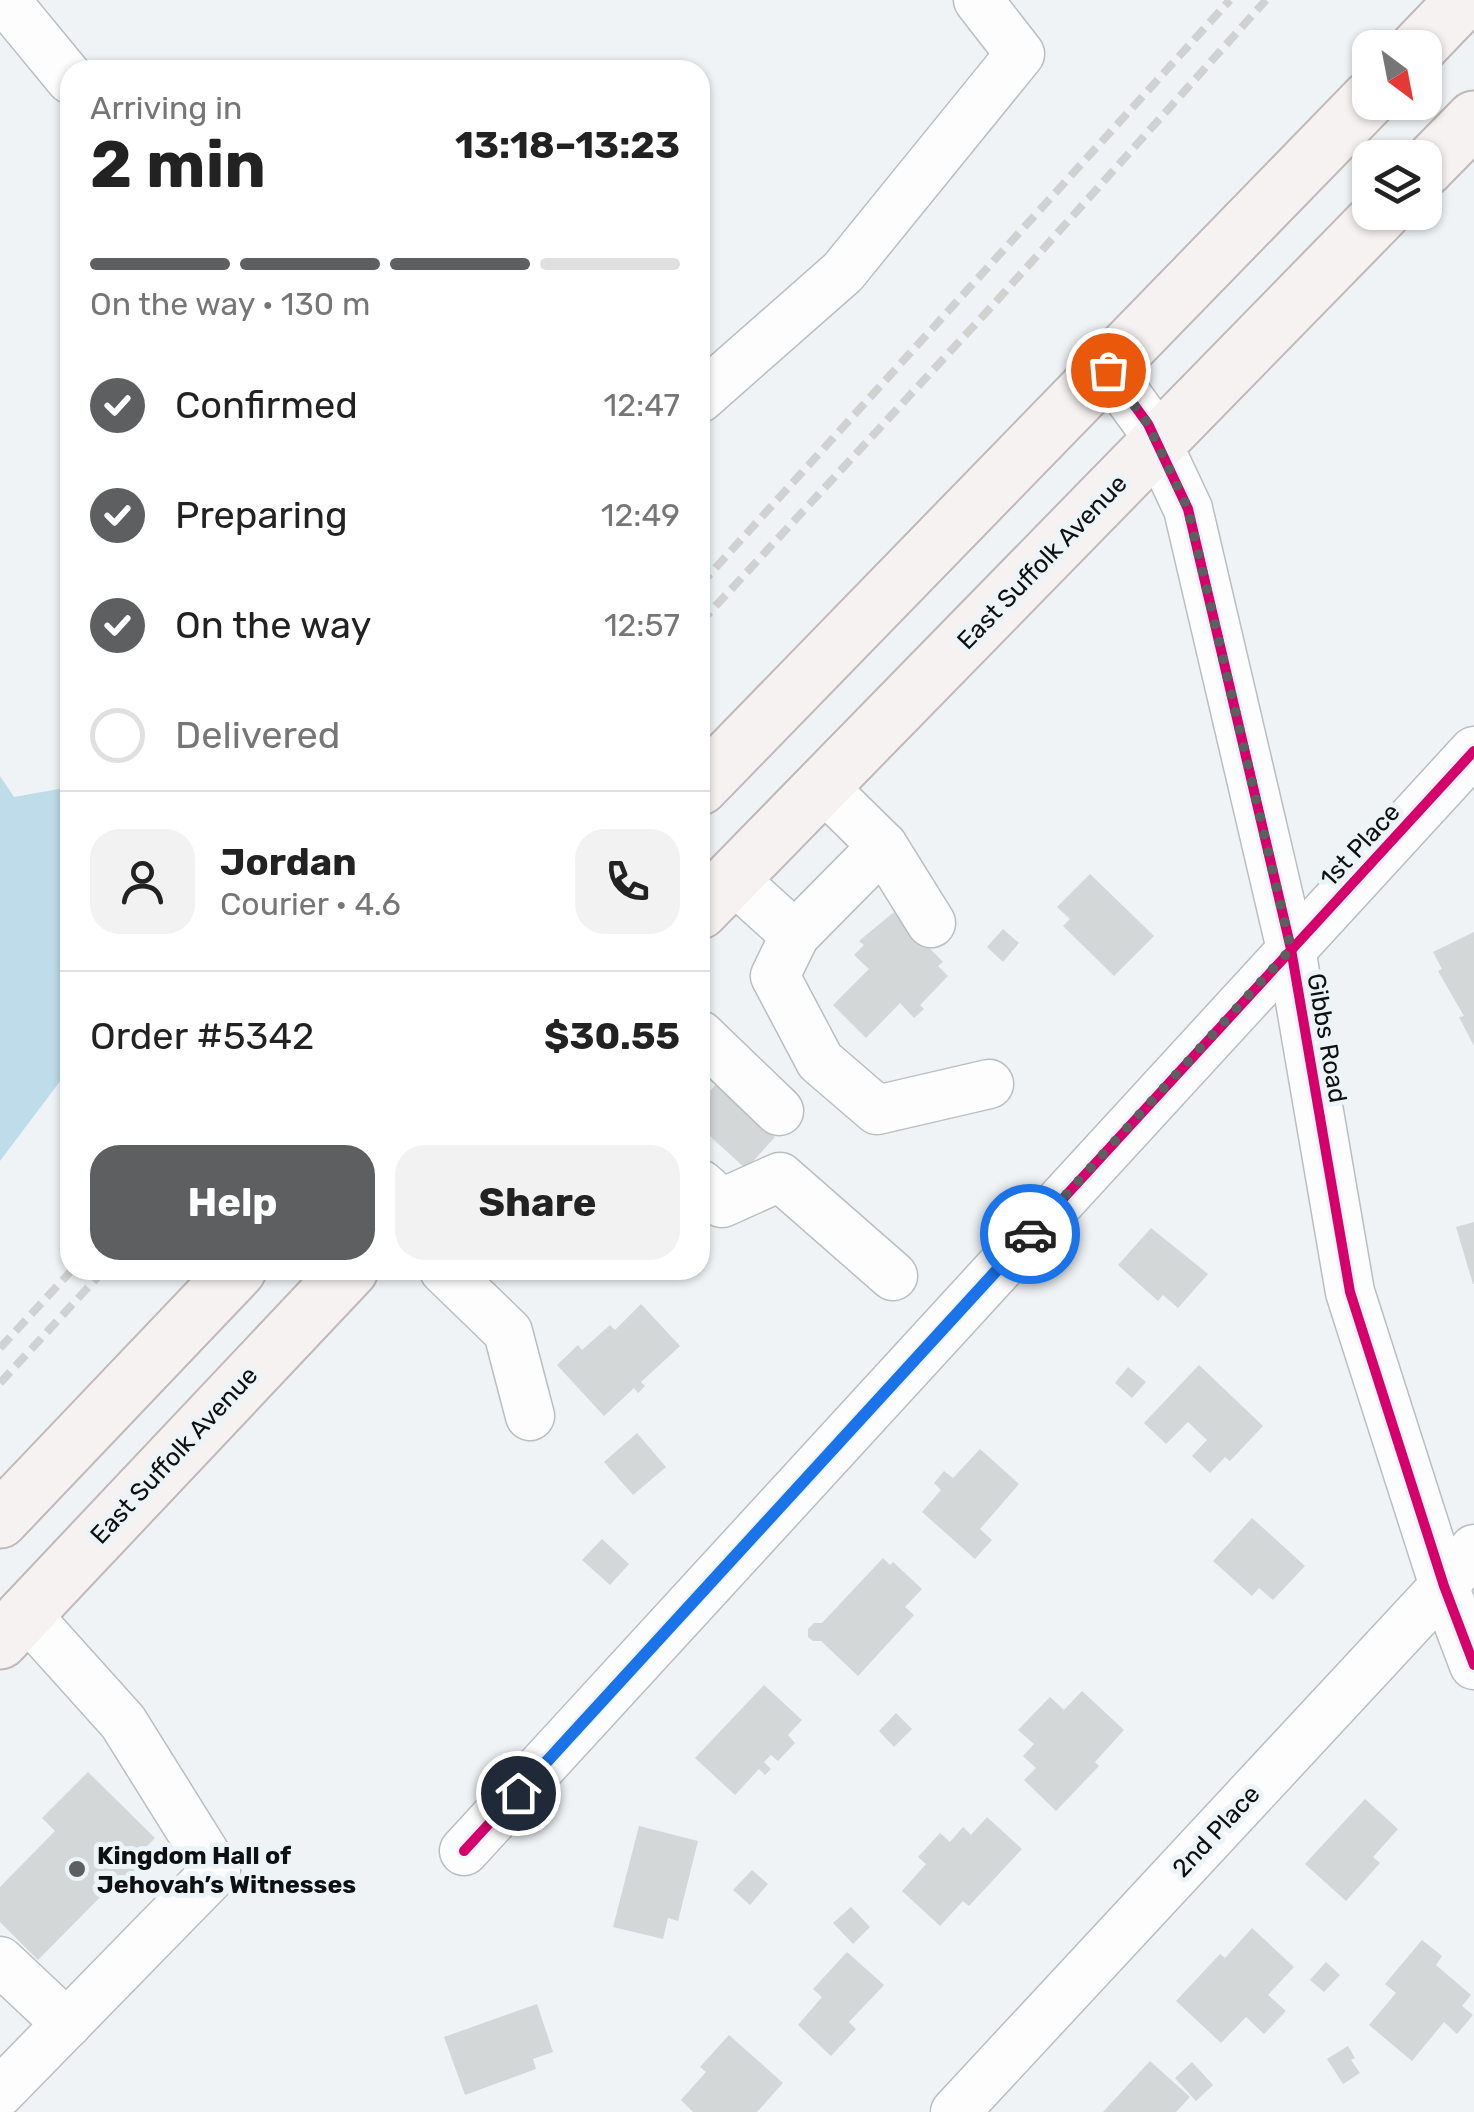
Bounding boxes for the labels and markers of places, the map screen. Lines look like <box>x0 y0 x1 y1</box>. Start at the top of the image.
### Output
pin <box>1066 328 1151 413</box>
pin <box>476 1751 561 1836</box>
place label: Kingdom Hall of Jehovah’s Witnesses <box>97 1841 356 1899</box>
marker: Kingdom Hall of Jehovah’s Witnesses <box>66 1858 88 1880</box>

